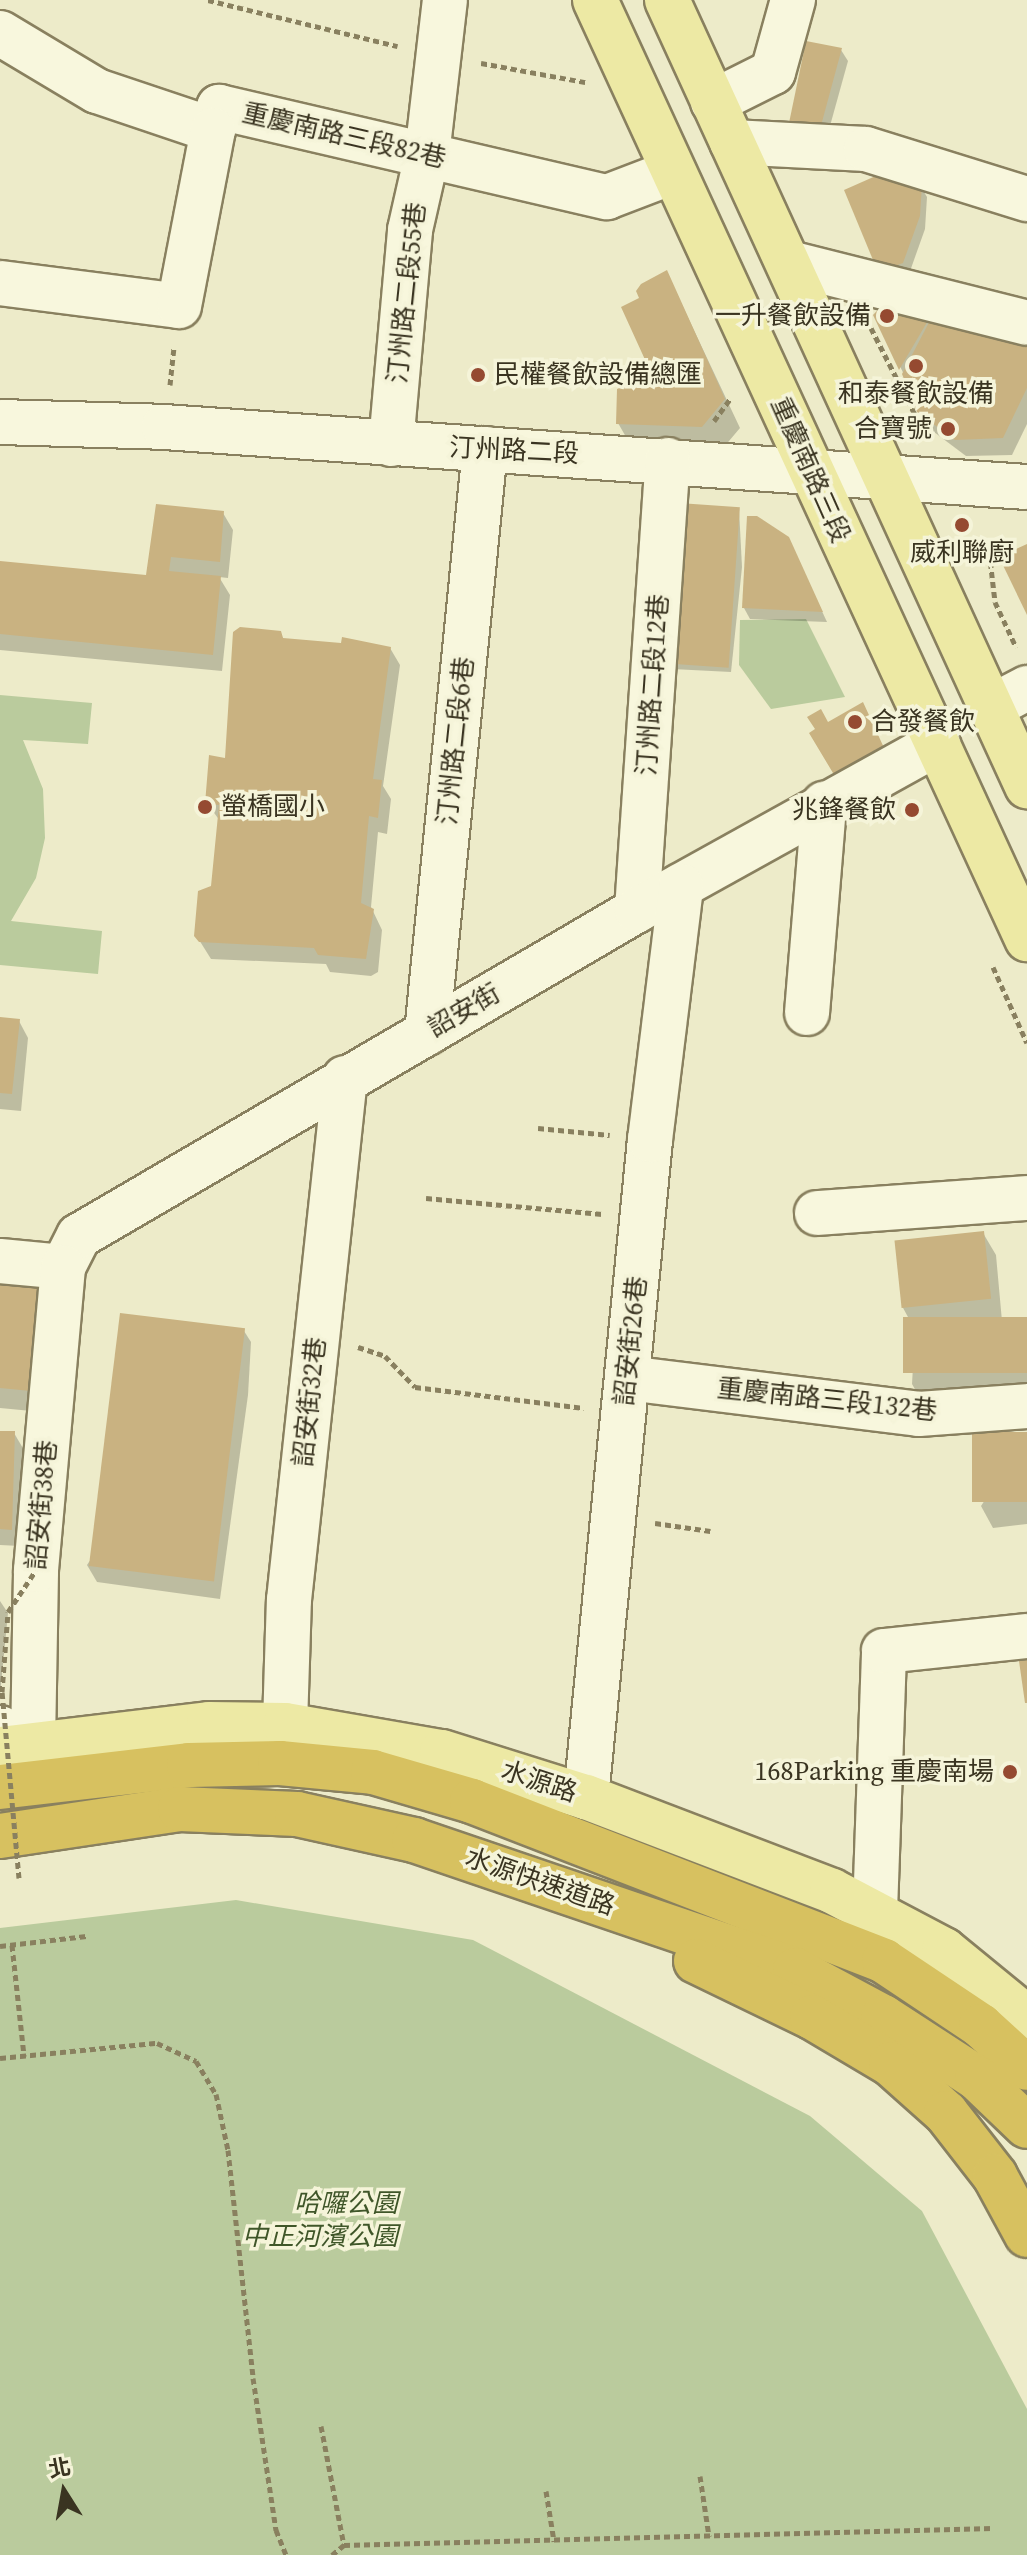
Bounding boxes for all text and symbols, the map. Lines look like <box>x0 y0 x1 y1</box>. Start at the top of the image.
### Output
street label: 重慶南路三段82巷 <box>239 97 449 175</box>
street label: 汀州路二段55巷 <box>382 201 432 385</box>
place label: 一升餐飲設備 <box>715 300 871 332</box>
marker: 一升餐飲設備 <box>878 307 896 325</box>
marker: 和泰餐飲設備 <box>907 357 925 375</box>
place label: 民權餐飲設備總匯 <box>494 359 702 391</box>
marker: 民權餐飲設備總匯 <box>469 366 487 384</box>
place label: 和泰餐飲設備 <box>838 378 994 410</box>
street label: 重慶南路三段 <box>764 392 856 548</box>
place label: 合寶號 <box>854 413 932 445</box>
marker: 合寶號 <box>939 420 957 438</box>
street label: 汀州路二段 <box>448 432 580 470</box>
marker: 威利聯廚 <box>953 516 971 534</box>
place label: 威利聯廚 <box>910 537 1014 569</box>
street label: 汀州路二段12巷 <box>631 593 675 777</box>
street label: 汀州路二段6巷 <box>432 655 480 827</box>
place label: 合發餐飲 <box>871 706 975 738</box>
marker: 合發餐飲 <box>846 713 864 731</box>
place label: 螢橋國小 <box>221 791 325 823</box>
place label: 兆鋒餐飲 <box>792 794 896 826</box>
marker: 螢橋國小 <box>196 798 214 816</box>
marker: 兆鋒餐飲 <box>903 801 921 819</box>
street label: 詔安街 <box>422 978 506 1044</box>
street label: 詔安街26巷 <box>609 1275 653 1407</box>
street label: 詔安街32巷 <box>288 1336 332 1468</box>
street label: 重慶南路三段132巷 <box>715 1373 939 1427</box>
street label: 詔安街38巷 <box>21 1439 63 1571</box>
street label: 水源路 <box>497 1755 581 1809</box>
place label: 168Parking 重慶南場 <box>755 1756 994 1788</box>
marker: 168Parking 重慶南場 <box>1001 1763 1019 1781</box>
street label: 水源快速道路 <box>461 1842 619 1922</box>
park label: 哈囉公園 <box>294 2188 398 2220</box>
park label: 中正河濱公園 <box>242 2221 398 2253</box>
north arrow <box>24 2451 104 2531</box>
text: 北 <box>46 2451 73 2484</box>

